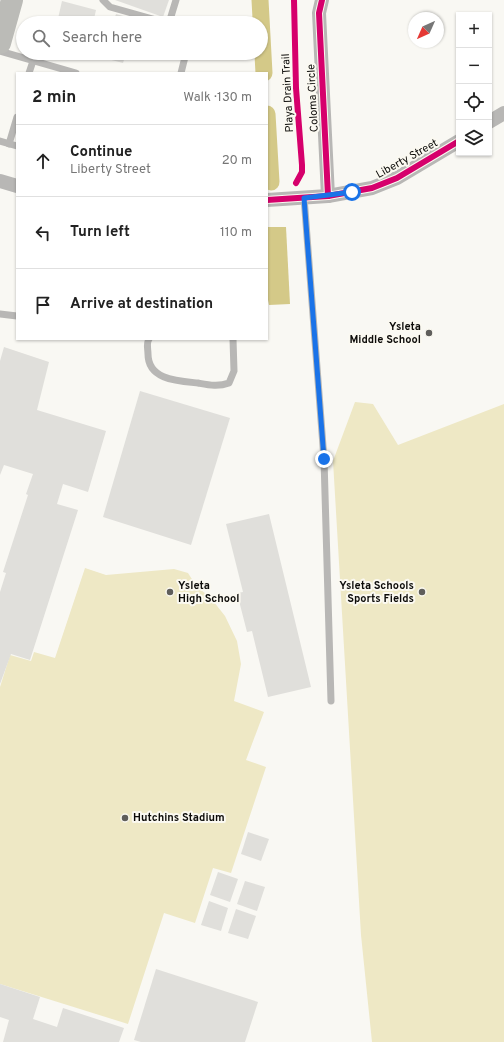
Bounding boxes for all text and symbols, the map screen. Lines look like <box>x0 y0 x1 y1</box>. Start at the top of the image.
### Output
north arrow <box>408 12 444 48</box>
map controls <box>456 12 492 156</box>
button: + <box>456 12 492 48</box>
search box <box>16 16 268 60</box>
icon: search <box>30 27 52 49</box>
text: Search here <box>62 29 142 48</box>
button: − <box>456 48 492 84</box>
street label: Playa Drain Trail <box>279 53 297 133</box>
street label: Coloma Circle <box>304 63 322 132</box>
button: locate <box>456 84 492 120</box>
text: 2 min <box>32 87 76 109</box>
text: Walk · 130 m <box>183 90 252 106</box>
button: layers <box>456 120 492 156</box>
street label: Liberty Street <box>374 136 440 182</box>
text: Continue <box>70 143 132 162</box>
icon: ahead <box>32 150 54 172</box>
text: 20 m <box>222 153 252 169</box>
text: Liberty Street <box>70 162 151 178</box>
route start <box>343 183 361 201</box>
icon: left <box>32 222 54 244</box>
text: Turn left <box>70 223 130 242</box>
text: 110 m <box>220 225 252 241</box>
icon: arrive <box>32 294 54 316</box>
text: Arrive at destination <box>70 295 213 314</box>
place label: Ysleta Middle School <box>349 320 421 347</box>
marker: Ysleta Middle School <box>424 328 434 338</box>
route end <box>315 450 333 468</box>
place label: Ysleta High School <box>178 579 239 606</box>
place label: Ysleta Schools Sports Fields <box>339 579 414 606</box>
marker: Ysleta High School <box>165 587 175 597</box>
marker: Ysleta Schools Sports Fields <box>417 587 427 597</box>
place label: Hutchins Stadium <box>133 811 225 825</box>
marker: Hutchins Stadium <box>120 813 130 823</box>

